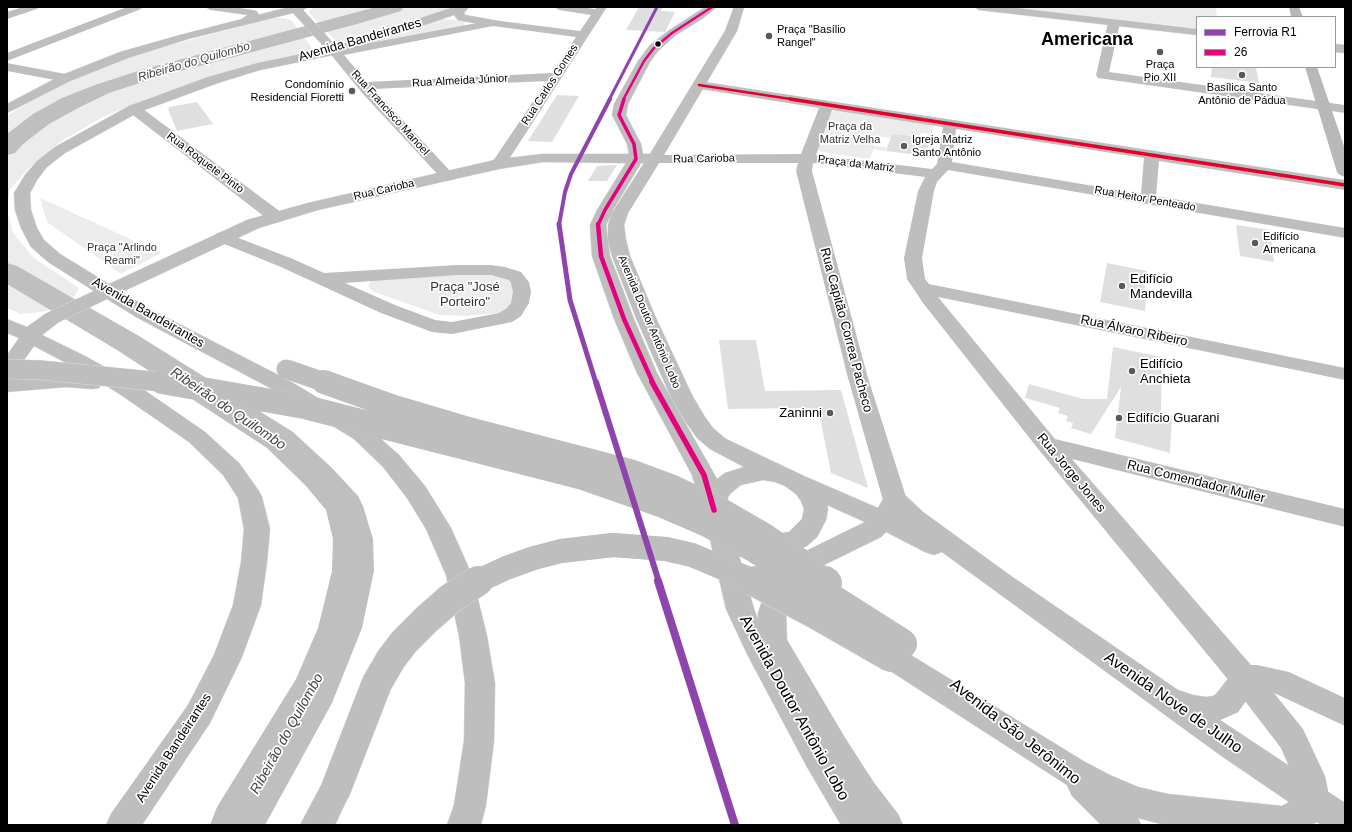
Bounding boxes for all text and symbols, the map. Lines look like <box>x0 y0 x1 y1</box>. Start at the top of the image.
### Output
street label: Avenida Bandeirantes <box>297 15 423 65</box>
legend <box>1196 16 1336 68</box>
place label: Praça "Basílio Rangel" <box>777 23 846 49</box>
text: Ferrovia R1 <box>1234 25 1297 39</box>
district label: Americana <box>1041 29 1133 51</box>
marker: Praça "Basílio Rangel" <box>764 31 774 41</box>
water label: Ribeirão do Quilombo <box>136 39 252 85</box>
unlabelled marker <box>653 39 663 49</box>
street label: Rua Carlos Gomes <box>519 42 581 128</box>
text: 26 <box>1234 45 1247 59</box>
marker: Praça Pio XII <box>1155 47 1165 57</box>
place label: Praça Pio XII <box>1144 58 1176 84</box>
street label: Rua Francisco Manoel <box>348 68 432 158</box>
marker: Basílica Santo Antônio de Pádua <box>1237 70 1247 80</box>
street label: Rua Almeida Júnior <box>412 72 508 90</box>
place label: Condomínio Residencial Fioretti <box>250 78 344 104</box>
place label: Basílica Santo Antônio de Pádua <box>1198 81 1286 107</box>
marker: Condomínio Residencial Fioretti <box>347 86 357 96</box>
park label: Praça da Matriz Velha <box>820 120 880 146</box>
street label: Rua Roquete Pinto <box>164 130 246 196</box>
place label: Igreja Matriz Santo Antônio <box>912 133 981 159</box>
marker: Igreja Matriz Santo Antônio <box>899 141 909 151</box>
street label: Rua Carioba <box>673 152 735 166</box>
street label: Praça da Matriz <box>817 153 895 175</box>
street label: Rua Carioba <box>352 177 416 203</box>
street label: Rua Heitor Penteado <box>1093 184 1197 214</box>
place label: Edifício Americana <box>1263 230 1316 256</box>
marker: Edifício Americana <box>1250 238 1260 248</box>
park label: Praça "Arlindo Reami" <box>87 241 157 267</box>
street label: Rua Capitão Correa Pacheco <box>816 246 876 414</box>
street label: Avenida Doutor Antônio Lobo <box>615 253 683 391</box>
place label: Edifício Mandevilla <box>1130 271 1192 302</box>
street label: Avenida Bandeirantes <box>89 275 207 351</box>
park label: Praça "José Porteiro" <box>430 279 500 310</box>
marker: Edifício Mandevilla <box>1117 281 1127 291</box>
street label: Rua Álvaro Ribeiro <box>1079 312 1189 350</box>
place label: Edifício Anchieta <box>1140 356 1191 387</box>
water label: Ribeirão do Quilombo <box>167 364 289 454</box>
marker: Edifício Anchieta <box>1127 366 1137 376</box>
place label: Zaninni <box>779 405 822 421</box>
marker: Zaninni <box>825 408 835 418</box>
place label: Edifício Guarani <box>1127 410 1219 426</box>
marker: Edifício Guarani <box>1114 413 1124 423</box>
street label: Rua Jorge Jones <box>1033 430 1109 516</box>
street label: Rua Comendador Muller <box>1125 457 1267 507</box>
street label: Avenida Doutor Antônio Lobo <box>735 612 853 804</box>
street label: Avenida Nove de Julho <box>1100 648 1246 758</box>
water label: Ribeirão do Quilombo <box>247 671 327 797</box>
street label: Avenida São Jerônimo <box>946 675 1084 789</box>
street label: Avenida Bandeirantes <box>133 691 215 805</box>

